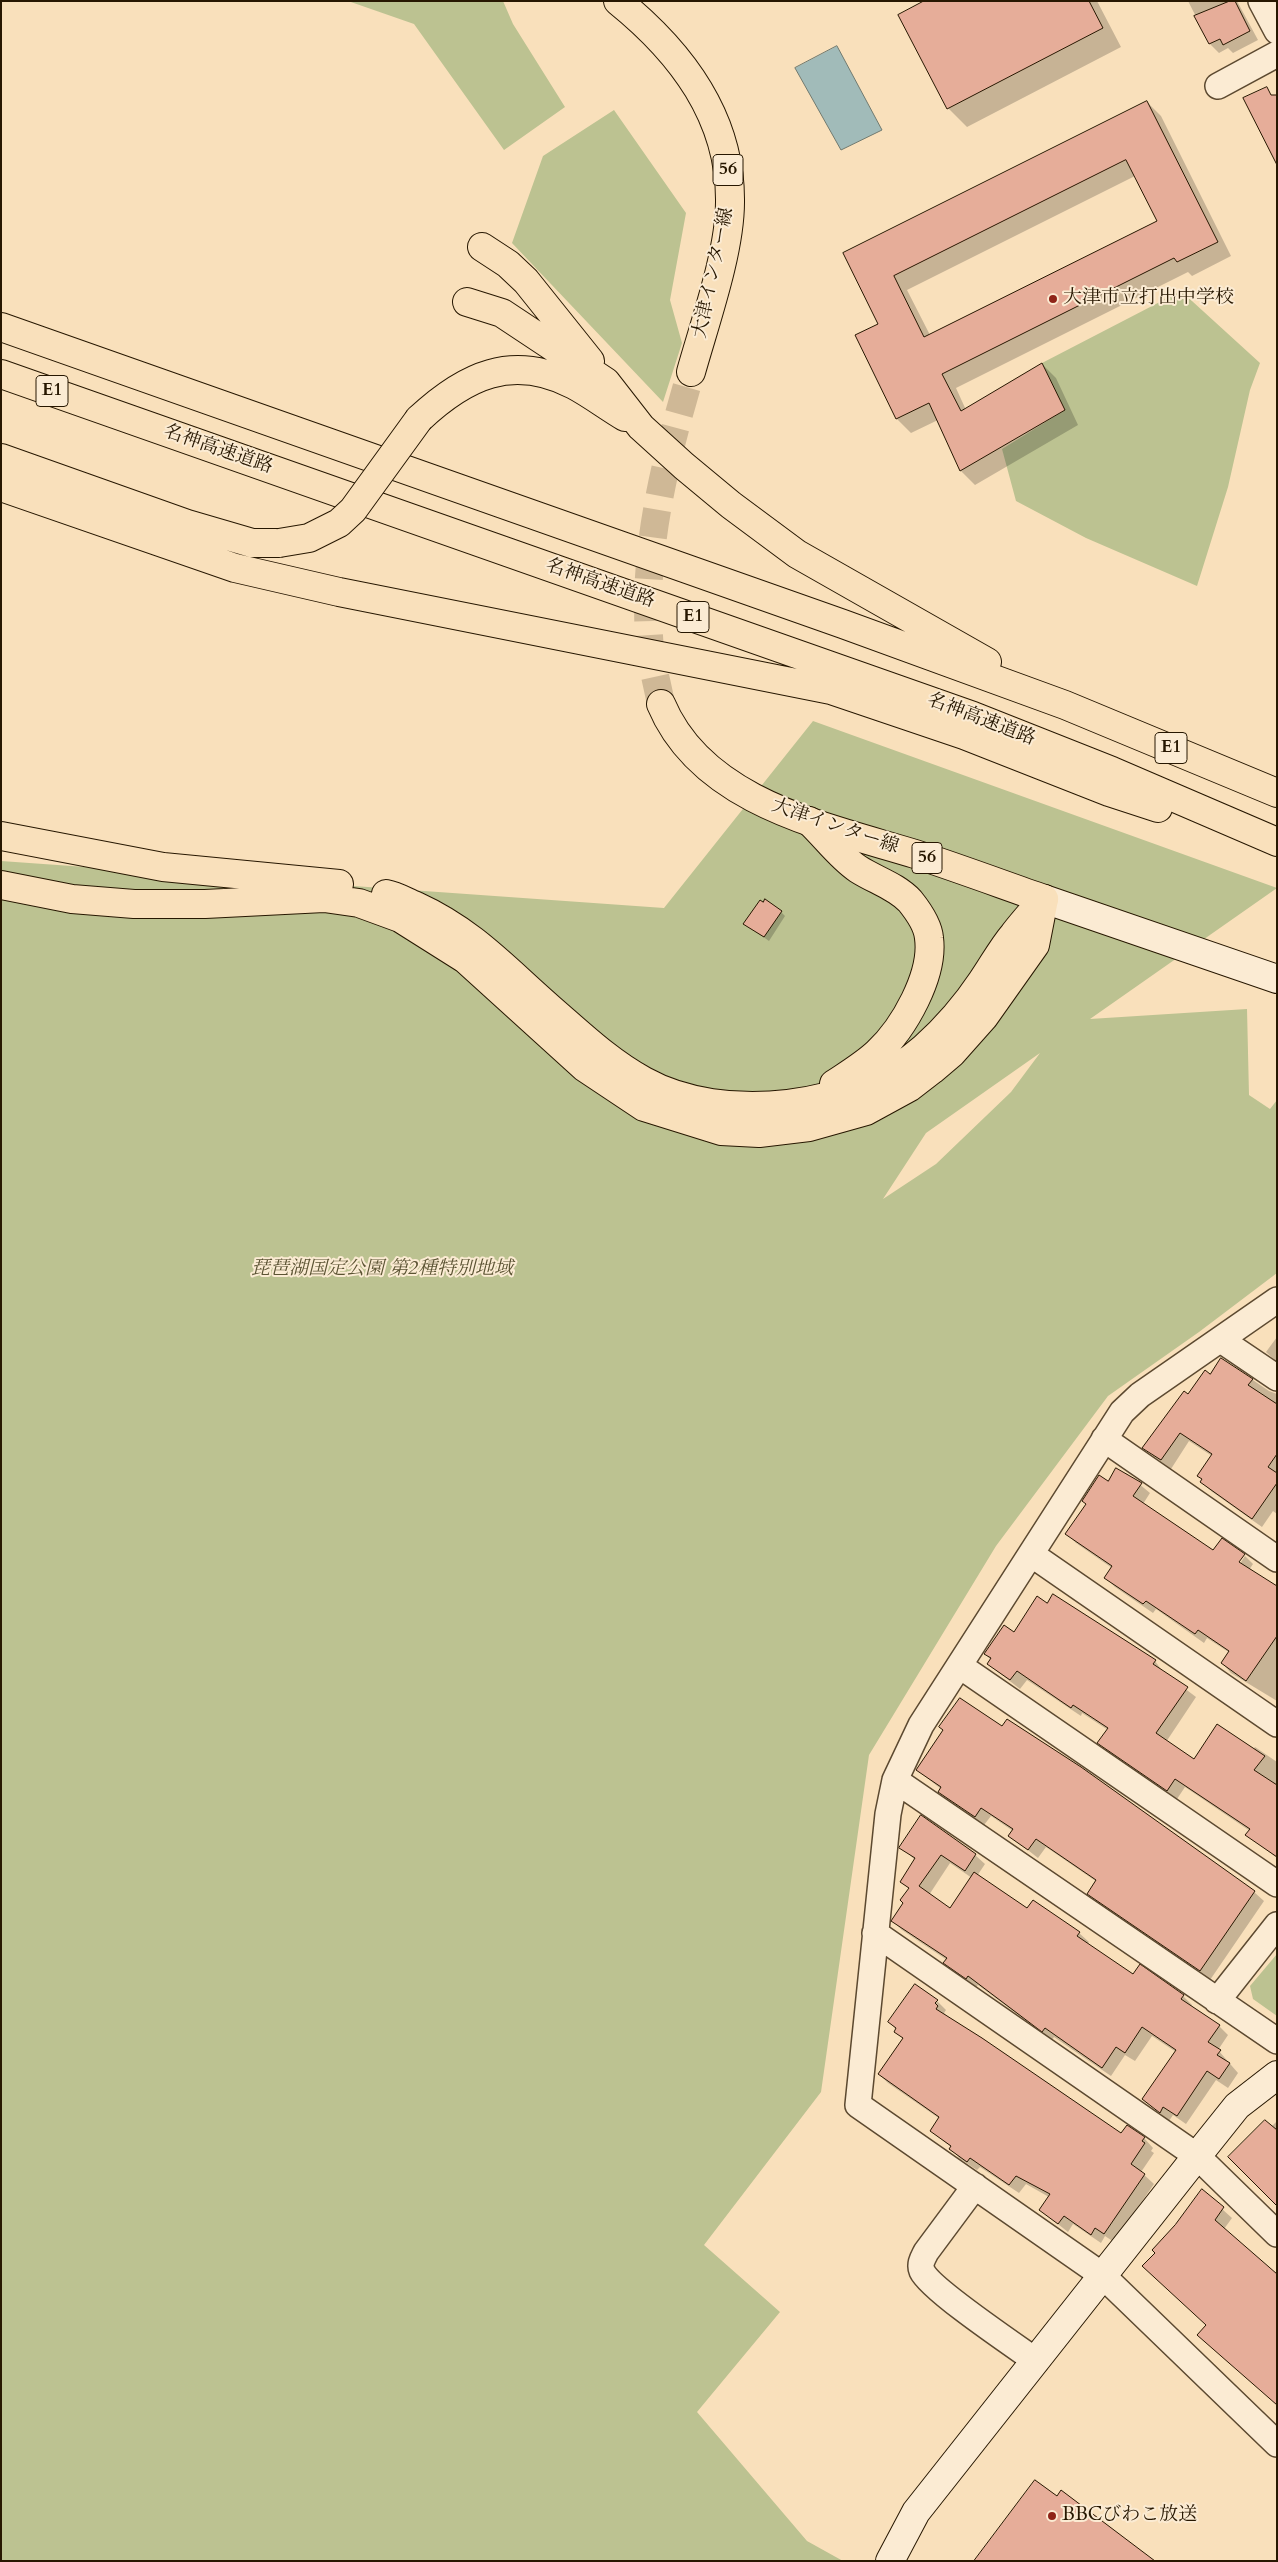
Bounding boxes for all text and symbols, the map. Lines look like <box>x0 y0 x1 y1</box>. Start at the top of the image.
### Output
road number: 56 <box>713 154 743 186</box>
street label: 大津インター線 <box>689 206 739 340</box>
place label: 大津市立打出中学校 <box>1063 288 1234 310</box>
marker: 大津市立打出中学校 <box>1047 293 1059 305</box>
road number: E1 <box>36 376 68 406</box>
street label: 名神高速道路 <box>160 421 276 479</box>
street label: 名神高速道路 <box>542 555 658 613</box>
road number: E1 <box>677 602 709 632</box>
street label: 名神高速道路 <box>924 689 1038 751</box>
road number: E1 <box>1155 732 1187 764</box>
street label: 大津インター線 <box>768 795 902 859</box>
road number: 56 <box>912 842 942 874</box>
park label: 琵琶湖国定公園 第2種特別地域 <box>251 1259 513 1281</box>
place label: BBCびわこ放送 <box>1062 2505 1197 2527</box>
marker: BBCびわこ放送 <box>1046 2510 1058 2522</box>

